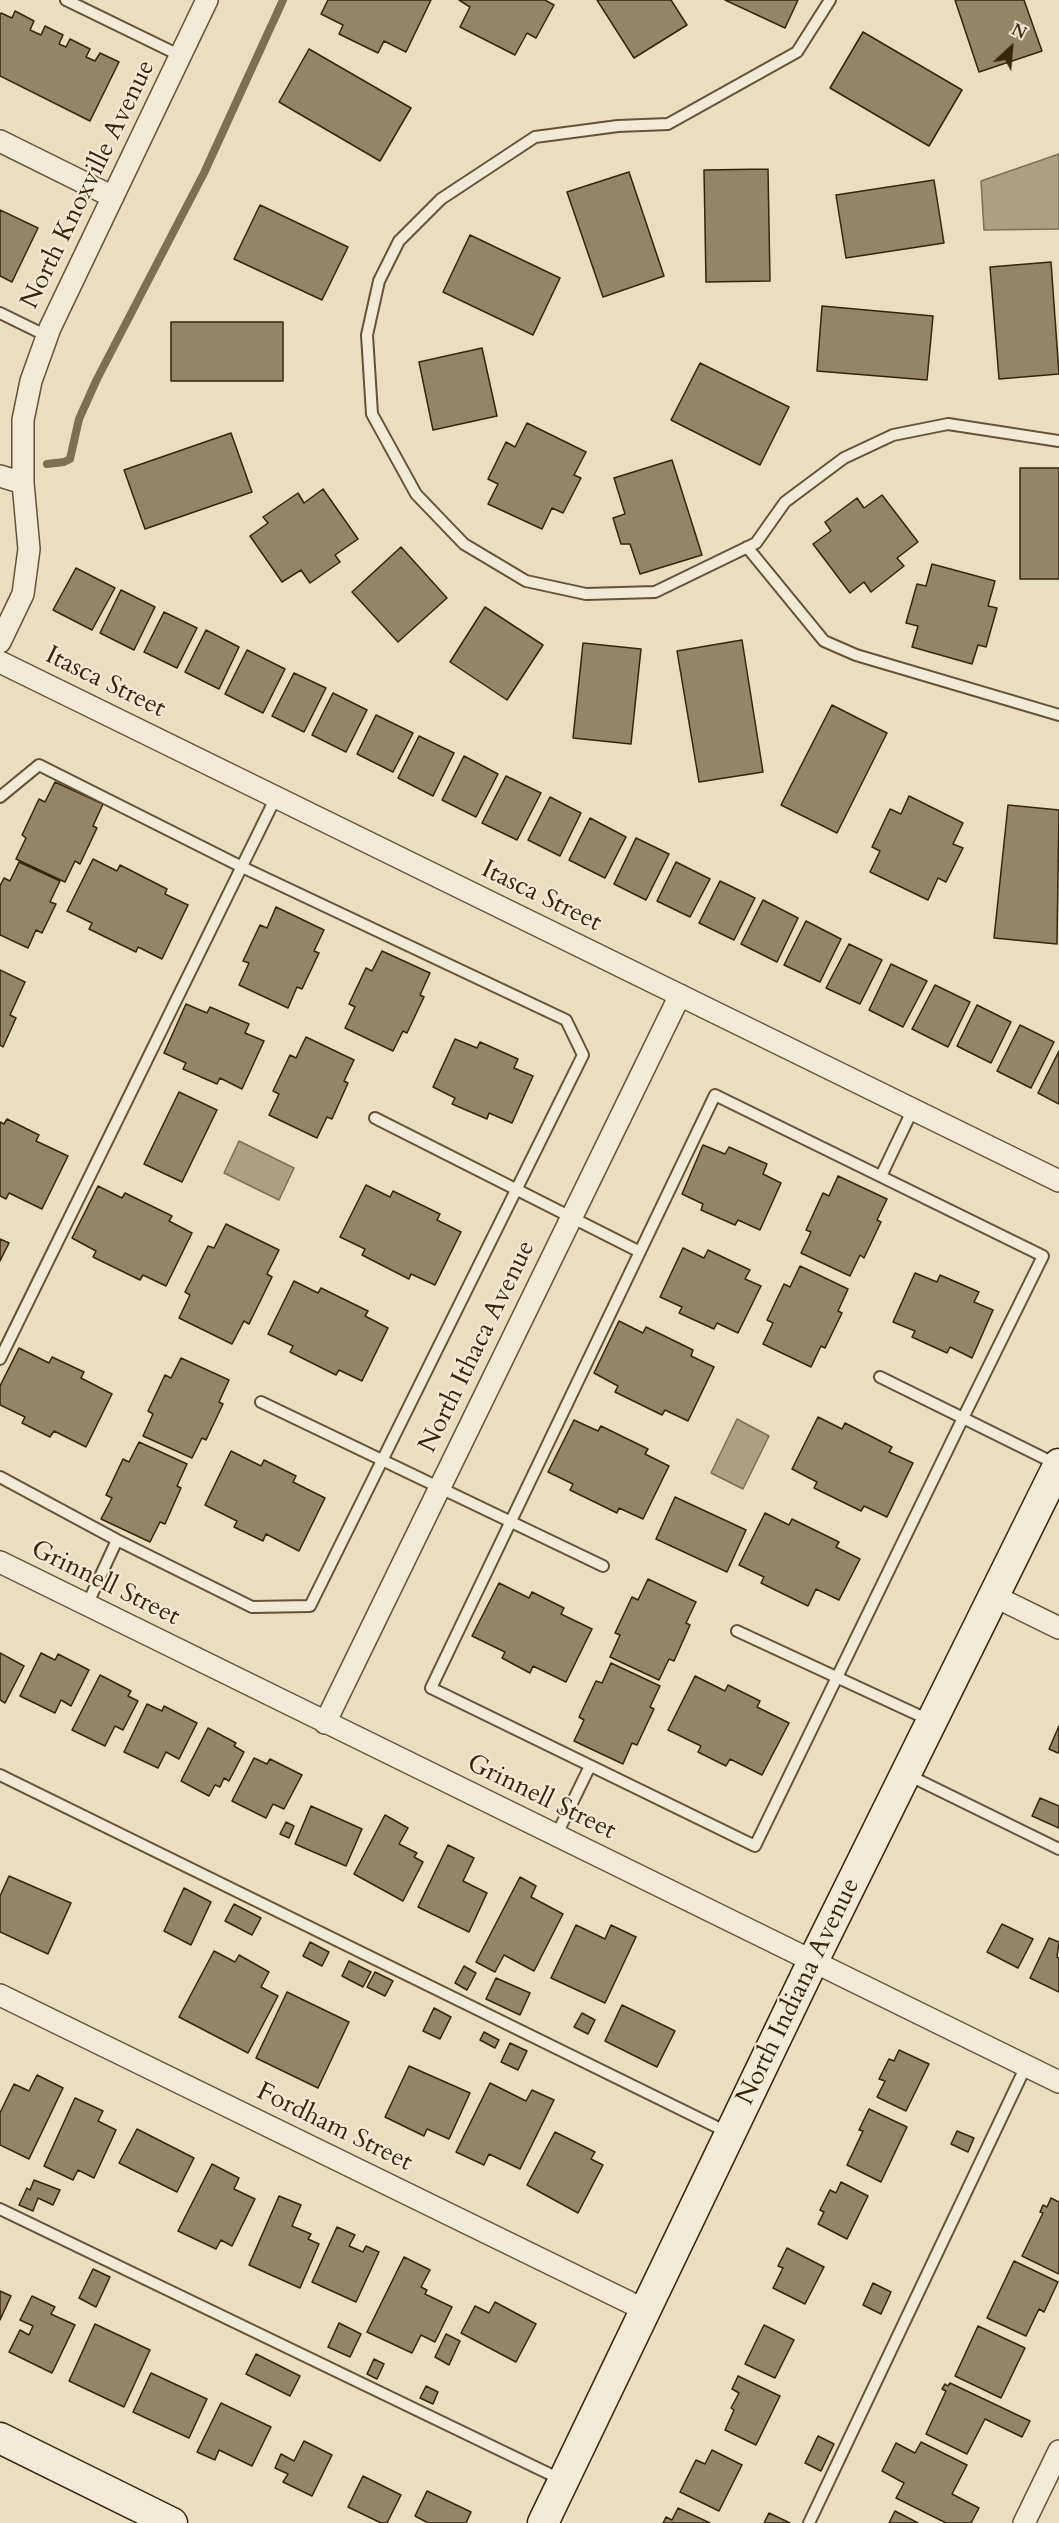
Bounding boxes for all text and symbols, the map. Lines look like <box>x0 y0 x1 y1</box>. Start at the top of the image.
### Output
north arrow <box>981 18 1041 78</box>
text: N <box>1008 19 1030 45</box>
street label: North Knoxville Avenue <box>15 55 163 315</box>
street label: Itasca Street <box>40 641 170 725</box>
street label: Itasca Street <box>476 855 606 939</box>
street label: North Ithaca Avenue <box>413 1236 543 1458</box>
street label: Grinnell Street <box>26 1535 184 1633</box>
street label: Grinnell Street <box>462 1749 620 1847</box>
street label: North Indiana Avenue <box>731 1873 867 2111</box>
street label: Fordham Street <box>251 2077 417 2179</box>

